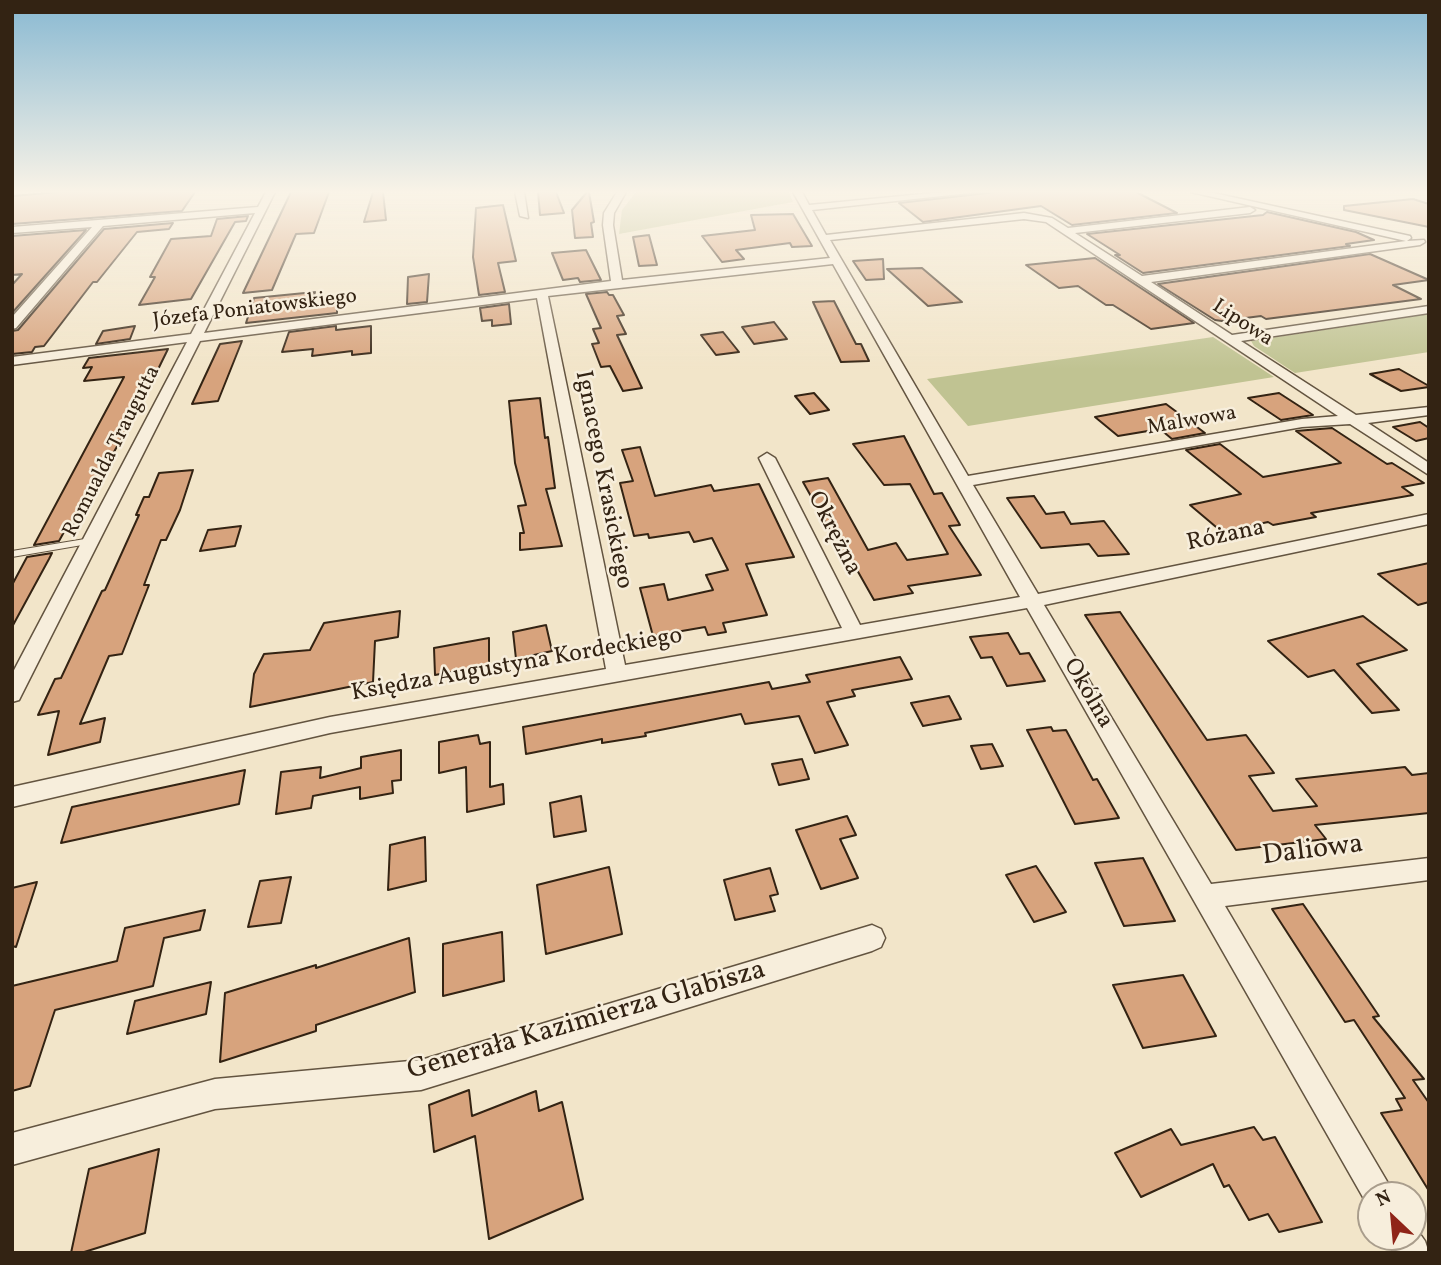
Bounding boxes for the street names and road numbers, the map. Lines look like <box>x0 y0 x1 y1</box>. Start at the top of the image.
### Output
street label: Józefa Poniatowskiego <box>152 285 358 335</box>
street label: Lipowa <box>1207 295 1277 353</box>
street label: Romualda Traugutta <box>59 362 167 542</box>
street label: Ignacego Krasickiego <box>567 368 637 592</box>
street label: Malwowa <box>1145 402 1239 442</box>
street label: Okrężna <box>800 487 866 581</box>
street label: Różana <box>1184 515 1268 559</box>
street label: Księdza Augustyna Kordeckiego <box>349 623 685 709</box>
street label: Okólna <box>1055 654 1119 734</box>
street label: Daliowa <box>1261 829 1365 875</box>
street label: Generała Kazimierza Glabisza <box>404 955 770 1089</box>

